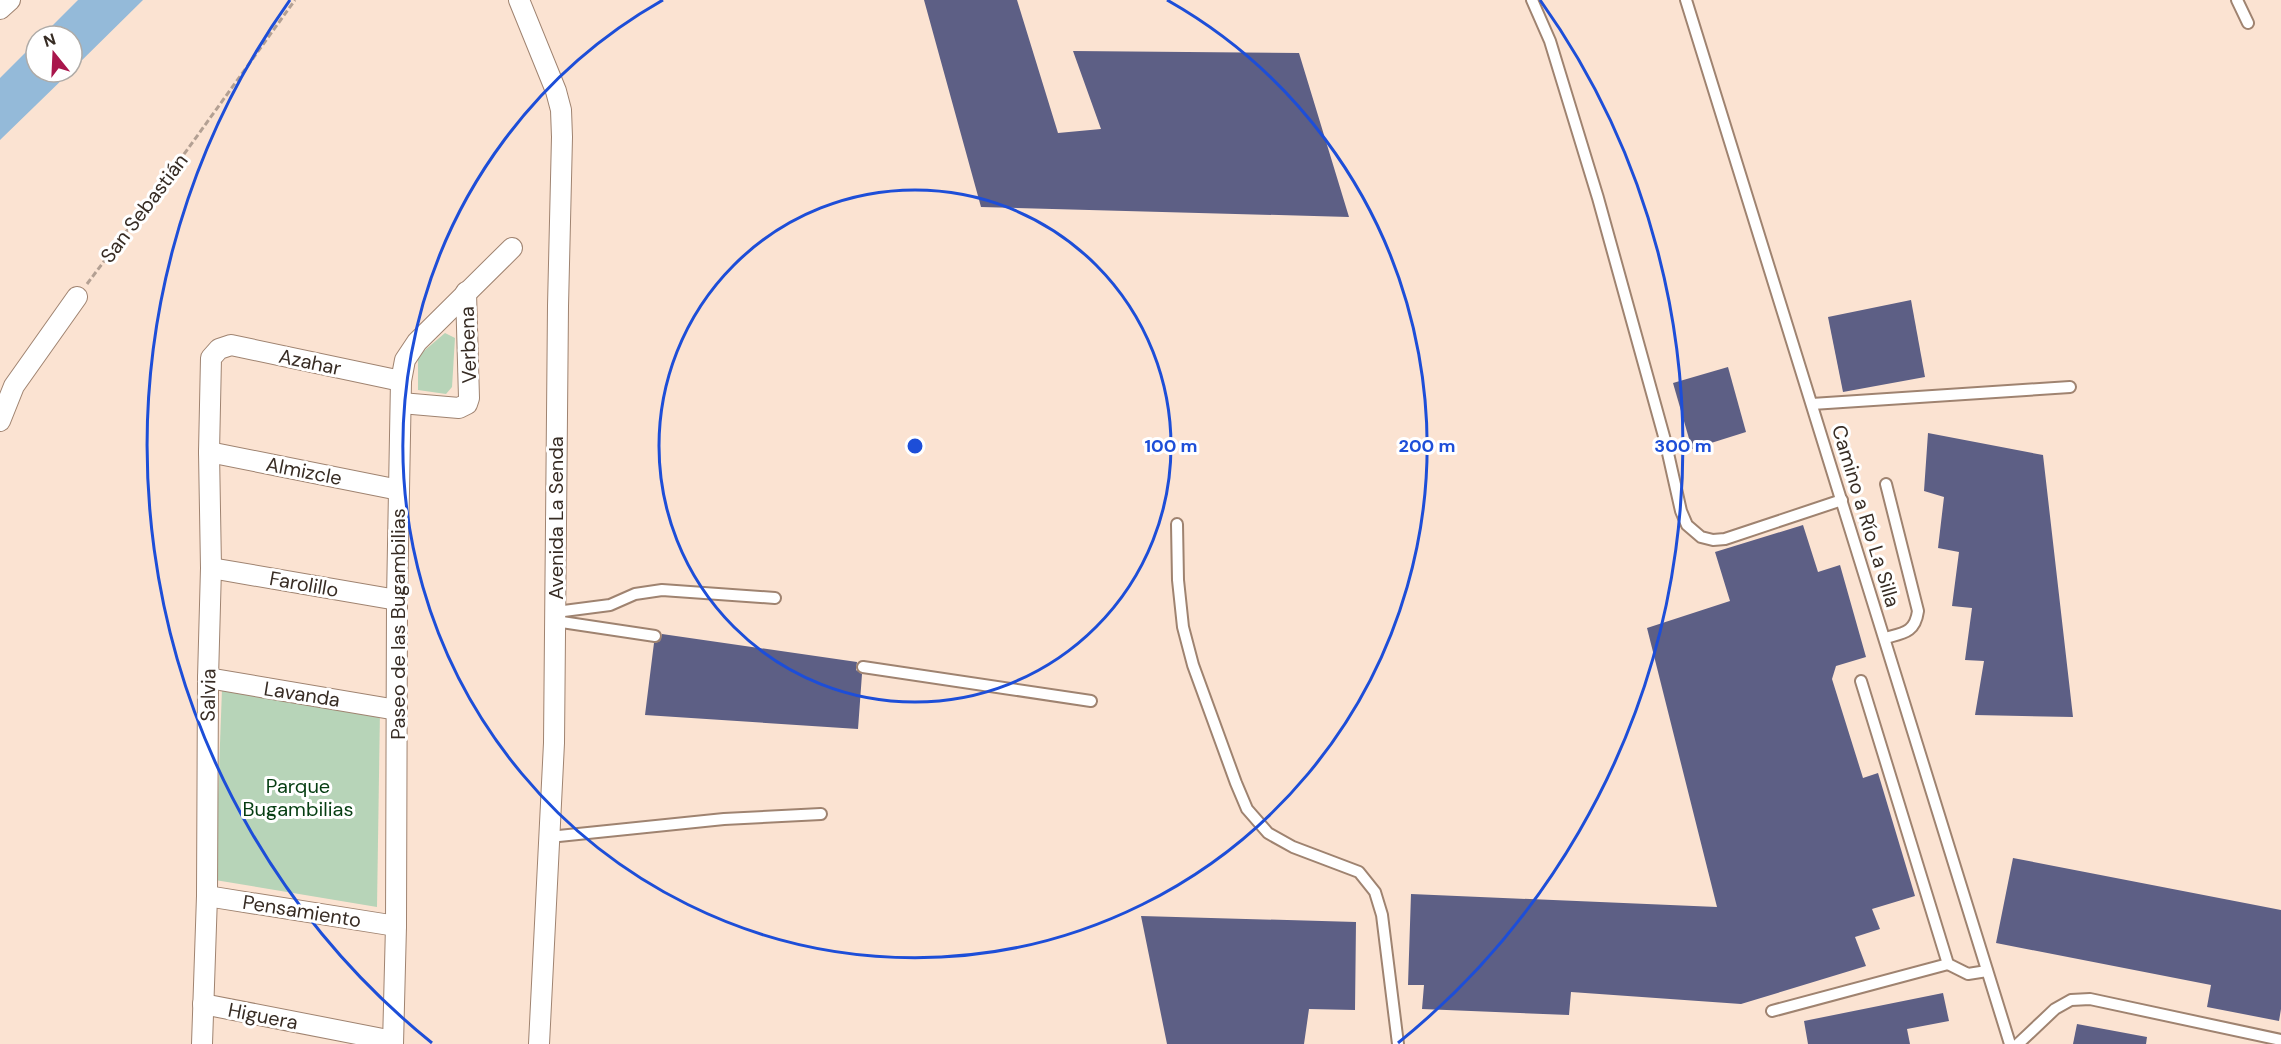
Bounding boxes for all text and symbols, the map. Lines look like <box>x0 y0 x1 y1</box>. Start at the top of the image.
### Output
north arrow <box>24 24 84 84</box>
text: N <box>41 28 58 52</box>
street label: San Sebastián <box>94 148 194 268</box>
street label: Verbena <box>454 306 482 384</box>
street label: Azahar <box>276 343 344 381</box>
street label: Camino a Río La Silla <box>1826 422 1906 610</box>
text: 100 m <box>1144 434 1198 458</box>
text: 200 m <box>1399 434 1455 458</box>
text: 300 m <box>1654 434 1712 458</box>
street label: Avenida La Senda <box>543 436 569 600</box>
centre of rings <box>905 436 925 456</box>
street label: Almizcle <box>264 451 344 491</box>
street label: Paseo de las Bugambilias <box>385 508 411 740</box>
street label: Farolillo <box>267 565 341 603</box>
street label: Salvia <box>195 668 221 722</box>
street label: Lavanda <box>262 675 342 713</box>
park label: Parque Bugambilias <box>243 773 353 822</box>
street label: Pensamiento <box>241 889 363 933</box>
street label: Higuera <box>226 996 300 1036</box>

